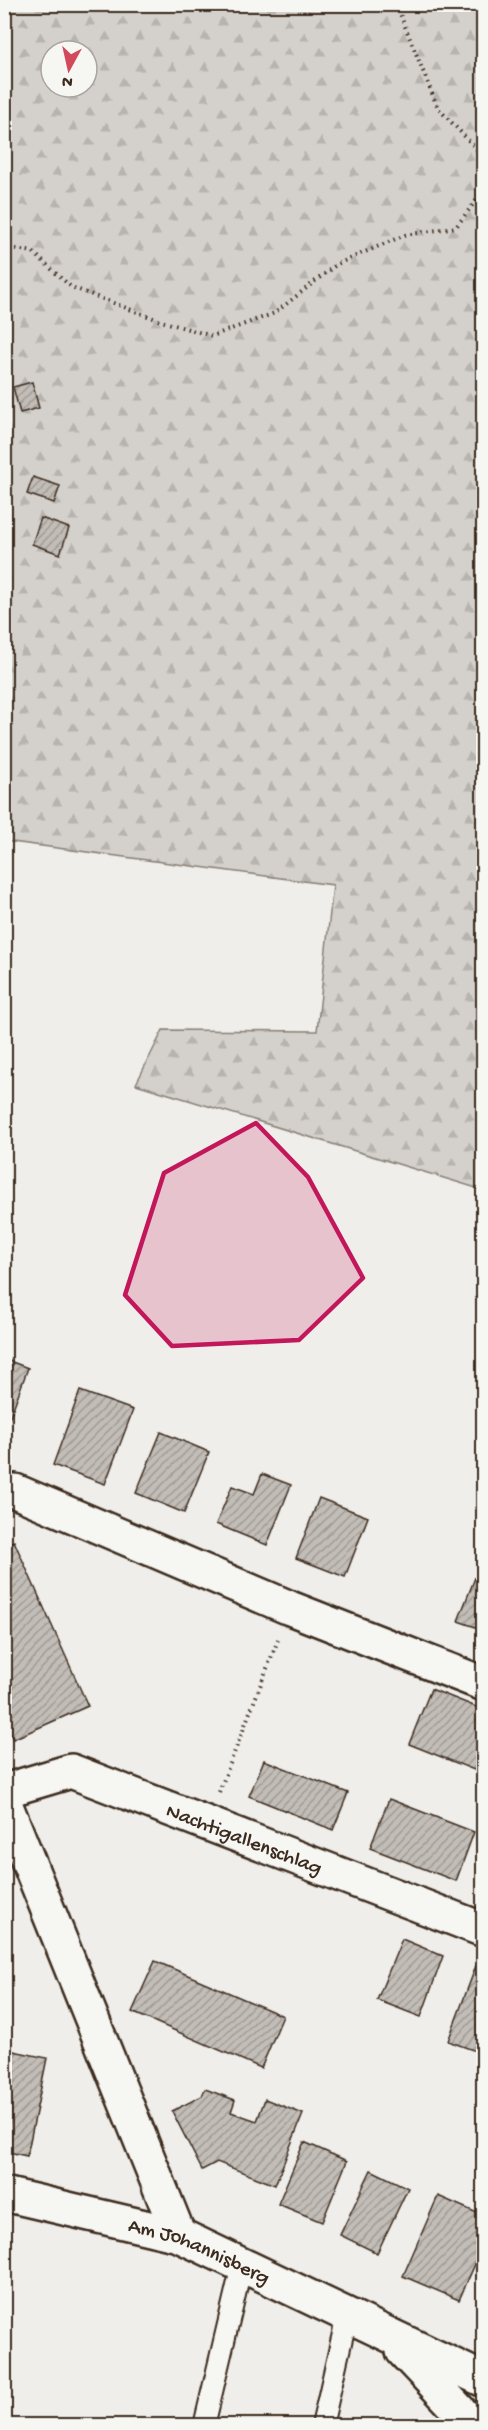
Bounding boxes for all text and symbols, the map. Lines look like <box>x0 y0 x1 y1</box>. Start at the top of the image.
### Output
north arrow <box>39 39 99 99</box>
text: N <box>60 70 74 91</box>
street label: Nachtigallenschlag <box>162 1800 325 1882</box>
street label: Am Johannisberg <box>126 2215 273 2292</box>

